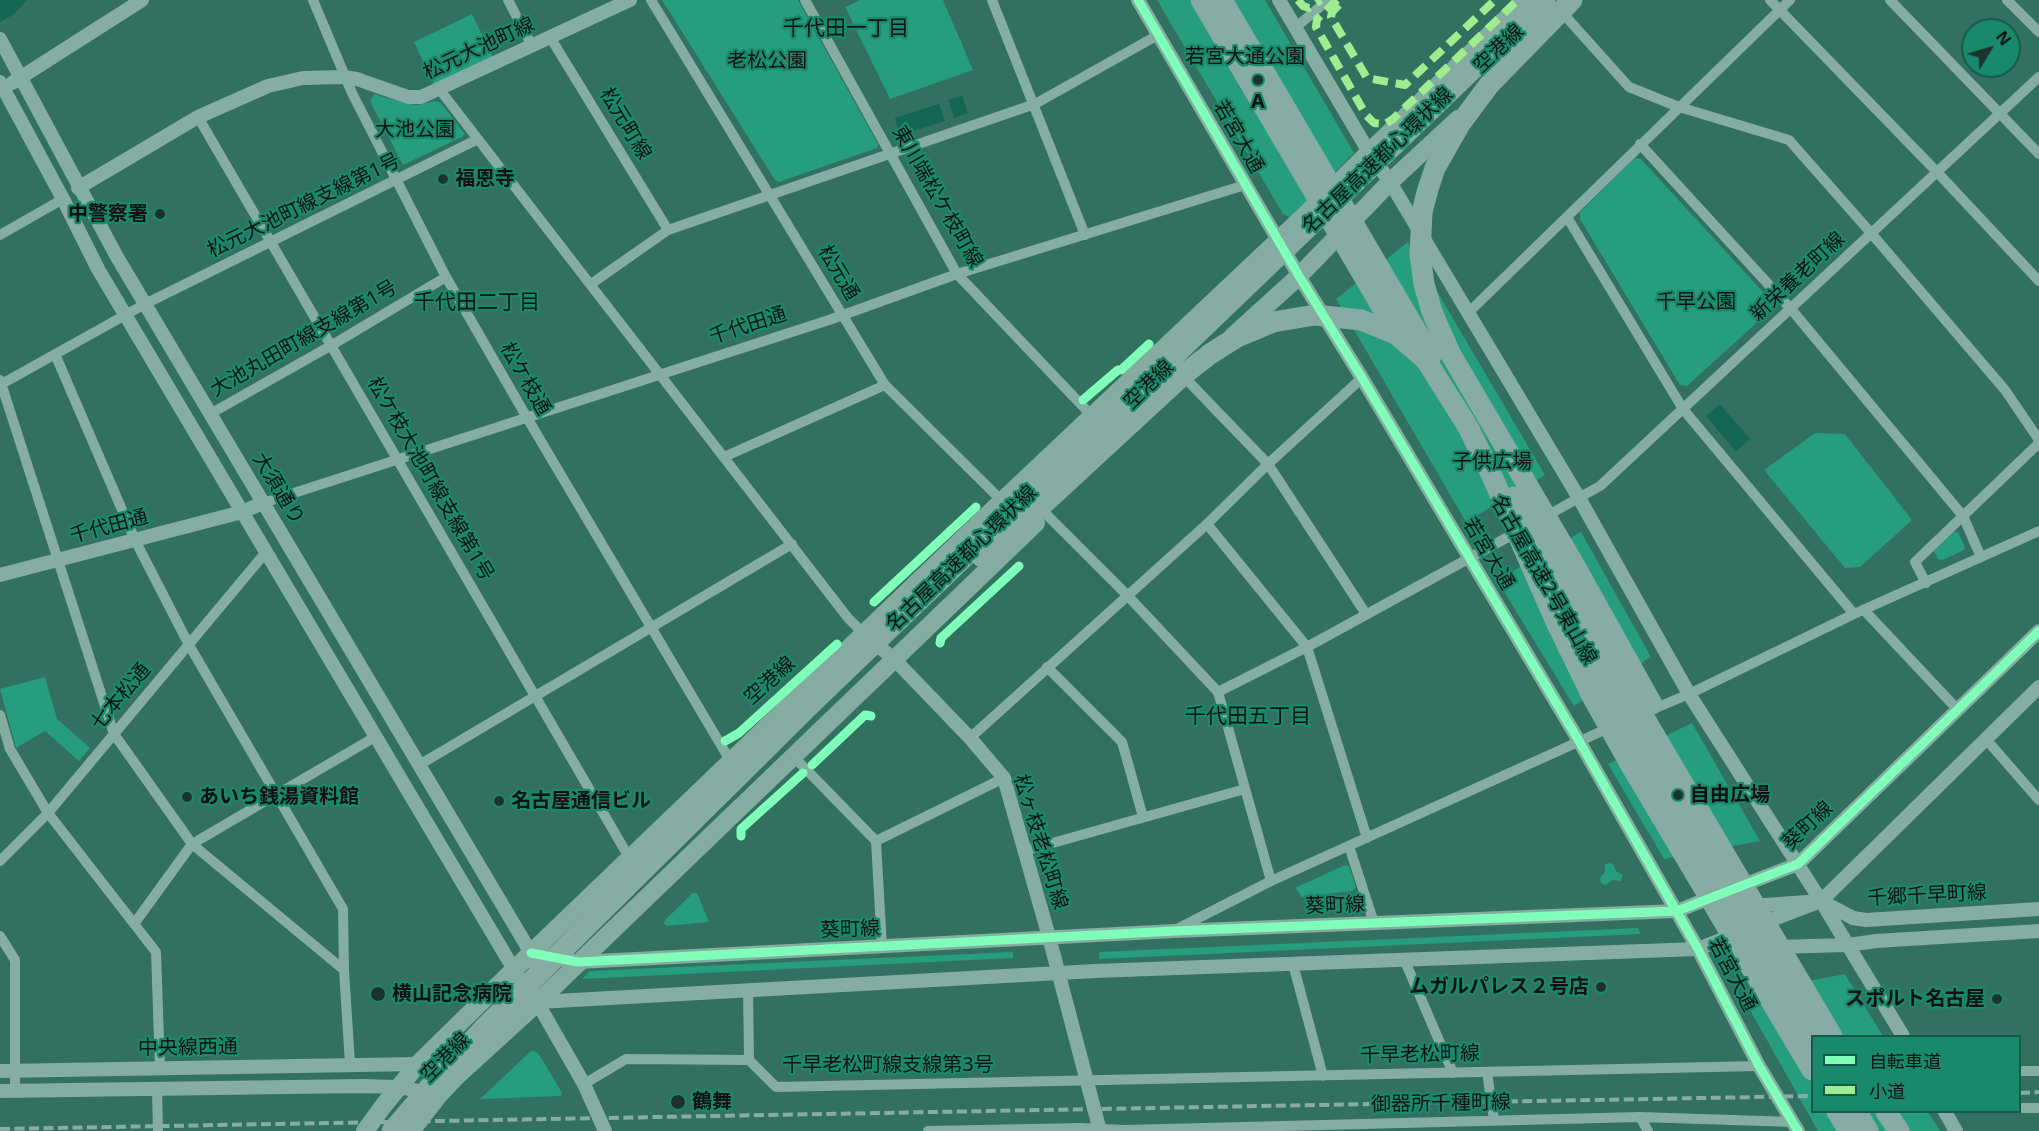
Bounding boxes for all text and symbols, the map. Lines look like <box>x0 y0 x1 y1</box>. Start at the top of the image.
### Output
street label: 松元大池町線 <box>420 13 538 85</box>
district label: 千代田一丁目 <box>783 16 909 42</box>
north arrow <box>1961 18 2021 78</box>
street label: 空港線 <box>1469 20 1529 78</box>
text: N <box>1991 26 2016 50</box>
park label: 若宮大通公園 <box>1185 45 1305 69</box>
park label: 老松公園 <box>727 49 807 73</box>
marker: A <box>1251 73 1265 87</box>
street label: 名古屋高速都心環状線 <box>1298 83 1458 239</box>
street label: 松元町線 <box>594 84 656 164</box>
place label: A <box>1251 90 1265 114</box>
street label: 若宮大通 <box>1208 96 1268 178</box>
park label: 大池公園 <box>375 118 455 142</box>
street label: 東川端松ケ枝町線 <box>887 122 987 272</box>
street label: 松元大池町線支線第1号 <box>204 149 404 263</box>
place label: 福恩寺 <box>455 167 515 191</box>
marker: 福恩寺 <box>436 172 450 186</box>
place label: 中警察署 <box>68 202 148 226</box>
marker: 中警察署 <box>153 207 167 221</box>
street label: 新栄養老町線 <box>1746 227 1850 327</box>
street label: 松元通 <box>812 241 864 305</box>
street label: 大池丸田町線支線第1号 <box>206 276 402 402</box>
district label: 千代田二丁目 <box>414 290 540 316</box>
park label: 千早公園 <box>1656 290 1736 314</box>
street label: 千代田通 <box>706 302 790 350</box>
street label: 松ケ枝通 <box>495 338 555 420</box>
street label: 空港線 <box>1119 356 1179 414</box>
street label: 松ケ枝大池町線支線第1号 <box>362 373 498 585</box>
street label: 大須通り <box>247 449 309 529</box>
park label: 子供広場 <box>1452 450 1532 474</box>
street label: 名古屋高速都心環状線 <box>882 481 1042 637</box>
street label: 名古屋高速2号東山線 <box>1485 491 1601 669</box>
street label: 千代田通 <box>67 505 151 549</box>
street label: 若宮大通 <box>1457 514 1519 594</box>
street label: 空港線 <box>740 652 800 710</box>
street label: 七本松通 <box>86 659 156 735</box>
district label: 千代田五丁目 <box>1185 704 1311 730</box>
street label: 松ヶ枝老松町線 <box>1008 772 1072 912</box>
place label: 自由広場 <box>1690 783 1770 807</box>
place label: あいち銭湯資料館 <box>199 785 359 809</box>
marker: 自由広場 <box>1671 788 1685 802</box>
place label: 名古屋通信ビル <box>511 789 651 813</box>
marker: あいち銭湯資料館 <box>180 790 194 804</box>
marker: 名古屋通信ビル <box>492 794 506 808</box>
street label: 葵町線 <box>1778 797 1838 855</box>
street label: 千郷千早町線 <box>1866 881 1988 911</box>
street label: 葵町線 <box>1305 893 1365 919</box>
street label: 葵町線 <box>820 917 880 943</box>
street label: 若宮大通 <box>1703 934 1761 1016</box>
place label: ムガルパレス２号店 <box>1409 975 1589 999</box>
marker: ムガルパレス２号店 <box>1594 980 1608 994</box>
place label: 横山記念病院 <box>392 982 512 1006</box>
marker: 横山記念病院 <box>369 985 387 1003</box>
place label: スポルト名古屋 <box>1845 987 1985 1011</box>
marker: スポルト名古屋 <box>1990 992 2004 1006</box>
street label: 空港線 <box>416 1028 476 1088</box>
street label: 中央線西通 <box>138 1035 238 1061</box>
legend <box>1811 1035 2021 1113</box>
street label: 千早老松町線 <box>1360 1042 1480 1068</box>
text: 自転車道 <box>1869 1049 1941 1073</box>
street label: 千早老松町線支線第3号 <box>782 1053 994 1077</box>
text: 小道 <box>1869 1079 1905 1103</box>
place label: 鶴舞 <box>692 1090 732 1114</box>
street label: 御器所千種町線 <box>1371 1091 1511 1117</box>
marker: 鶴舞 <box>669 1093 687 1111</box>

